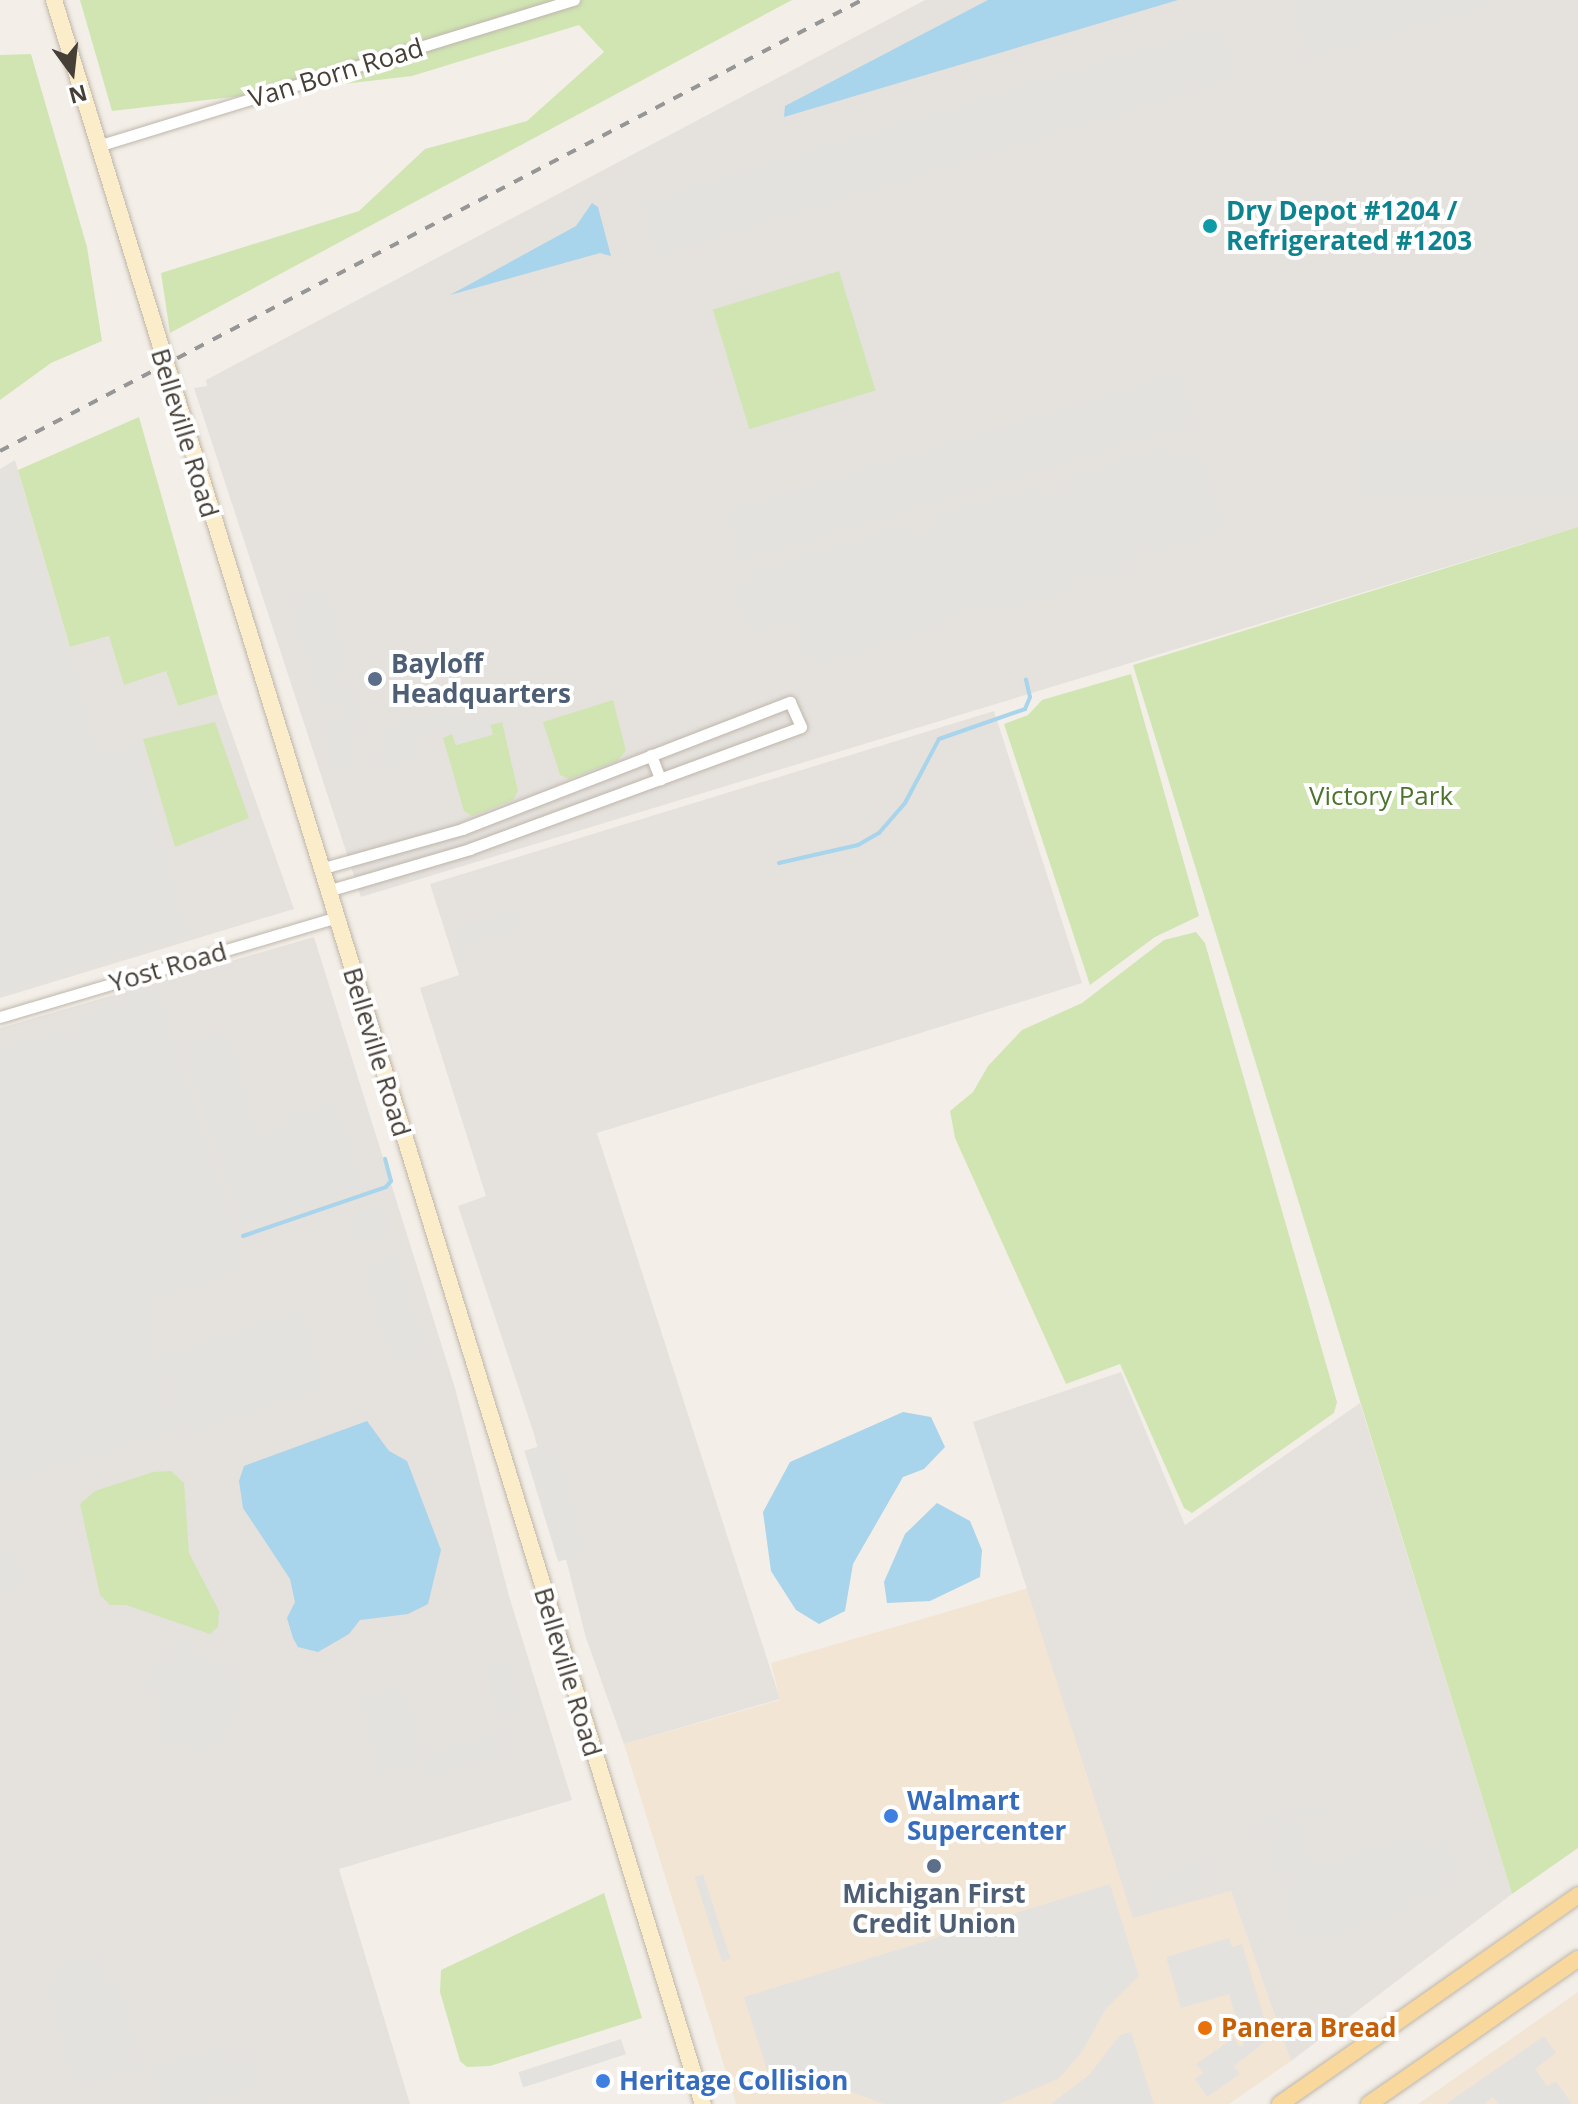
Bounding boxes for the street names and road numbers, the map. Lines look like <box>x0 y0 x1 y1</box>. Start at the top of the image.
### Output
street label: Van Born Road <box>245 32 427 114</box>
street label: Belleville Road <box>144 345 226 521</box>
street label: Yost Road <box>106 935 230 999</box>
street label: Belleville Road <box>336 964 418 1140</box>
street label: Belleville Road <box>527 1584 609 1760</box>

